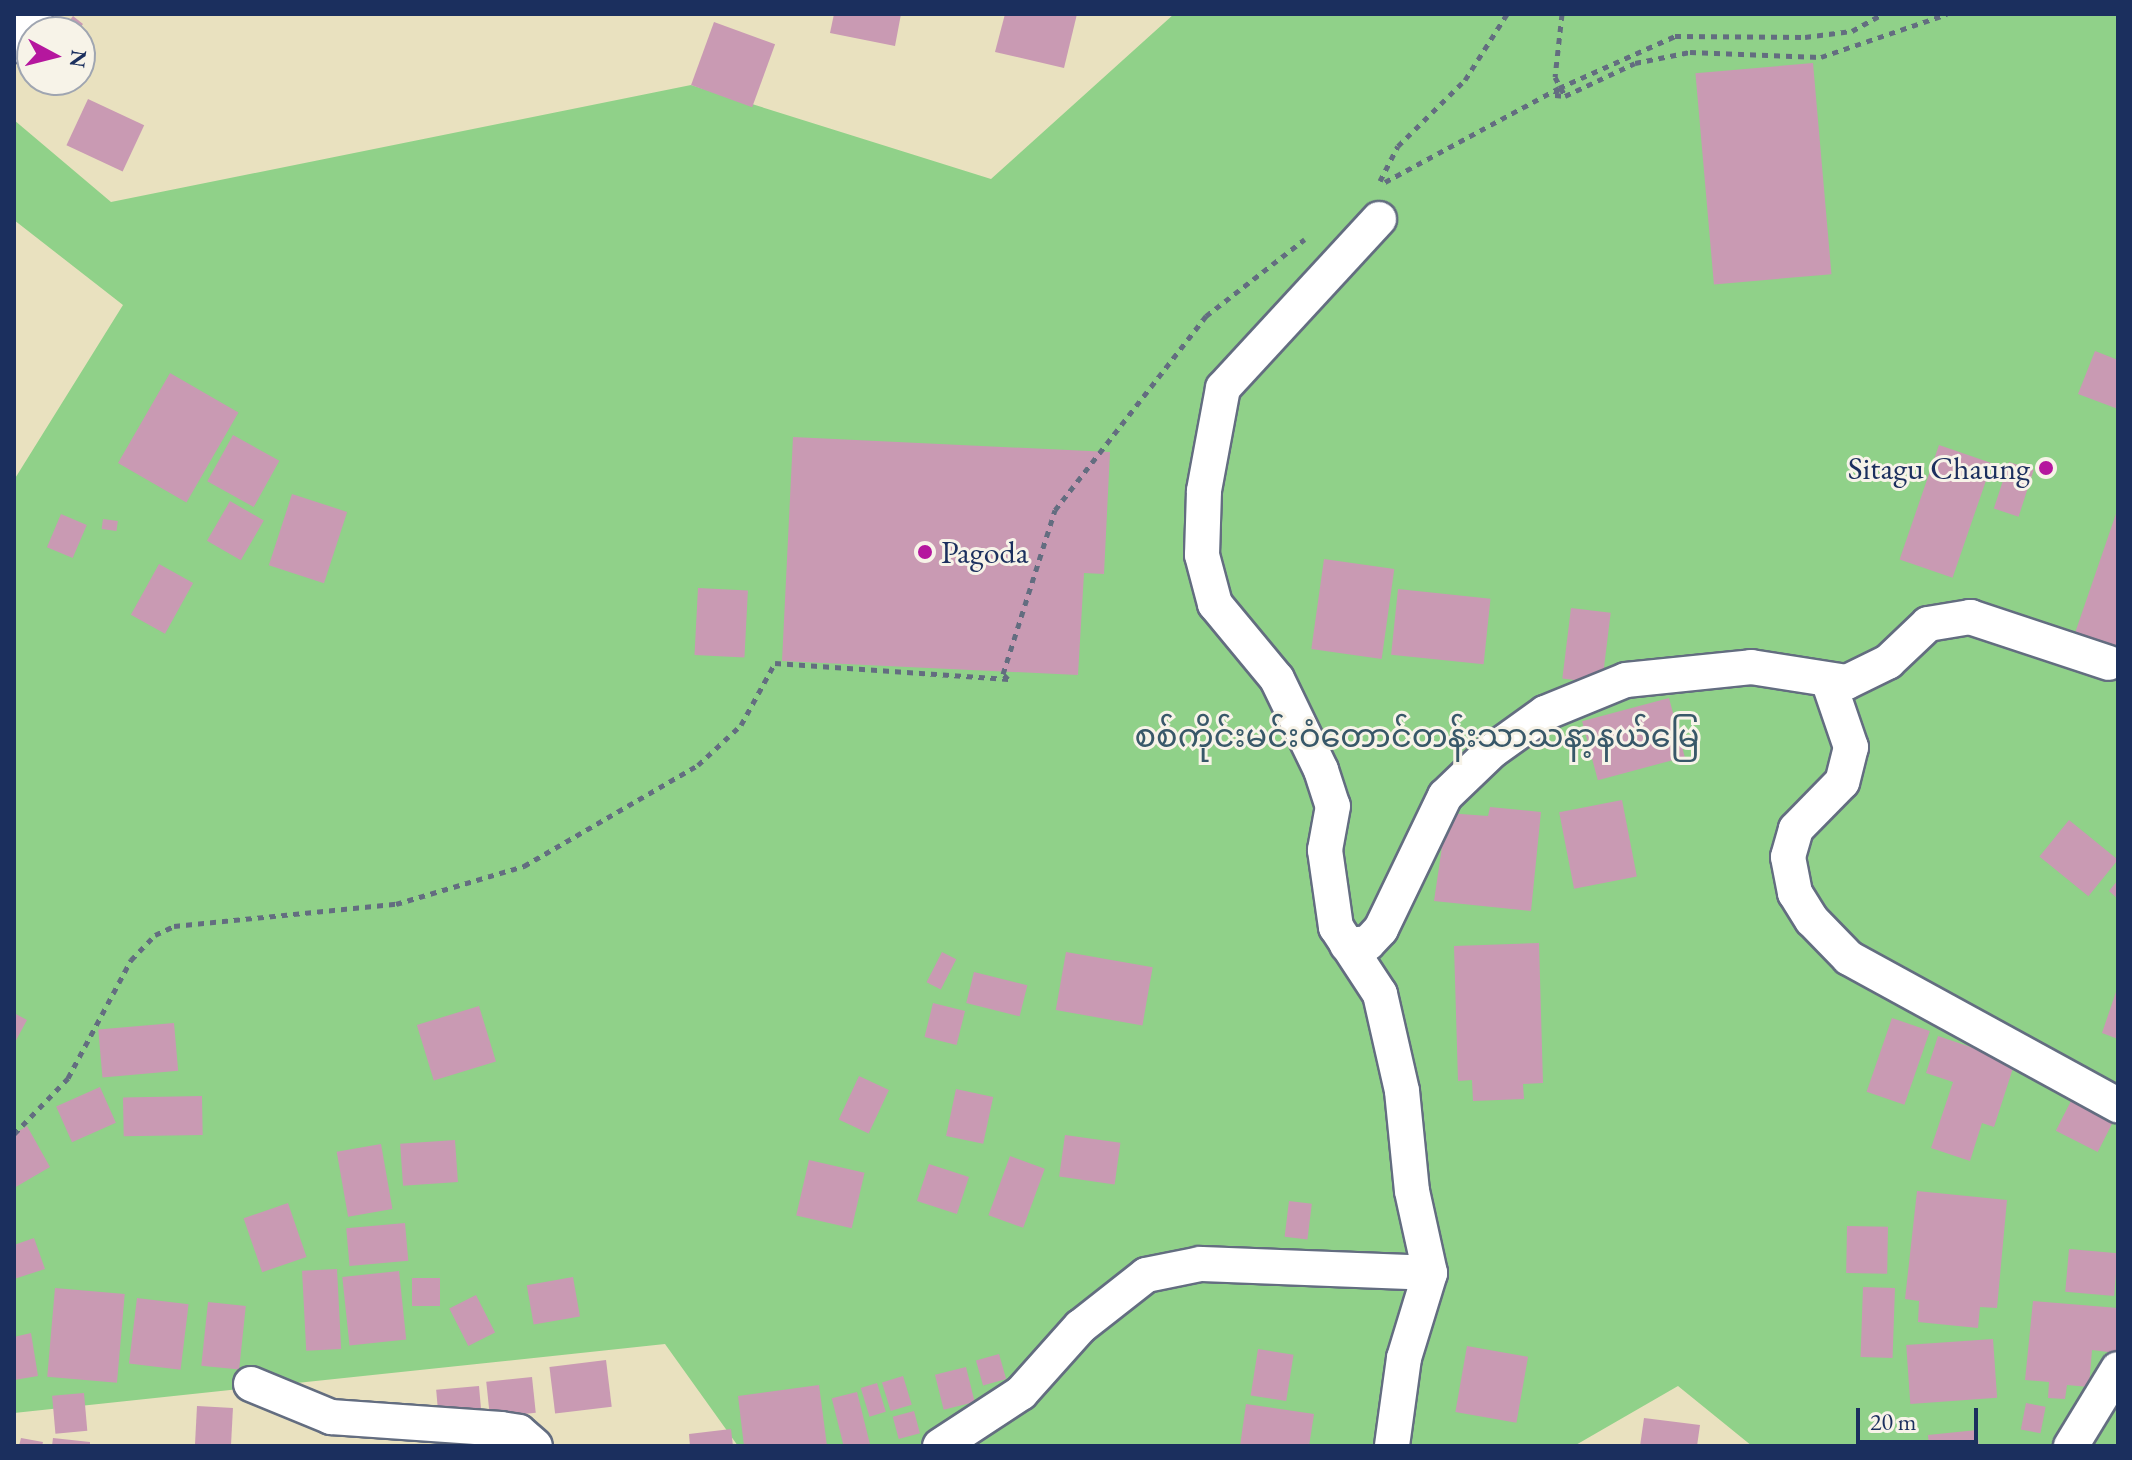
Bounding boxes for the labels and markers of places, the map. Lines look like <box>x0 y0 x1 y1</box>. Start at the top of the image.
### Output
place label: Sitagu Chaung <box>1848 449 2030 487</box>
marker: Sitagu Chaung <box>2037 459 2055 477</box>
place label: Pagoda <box>941 533 1029 571</box>
marker: Pagoda <box>916 543 934 561</box>

